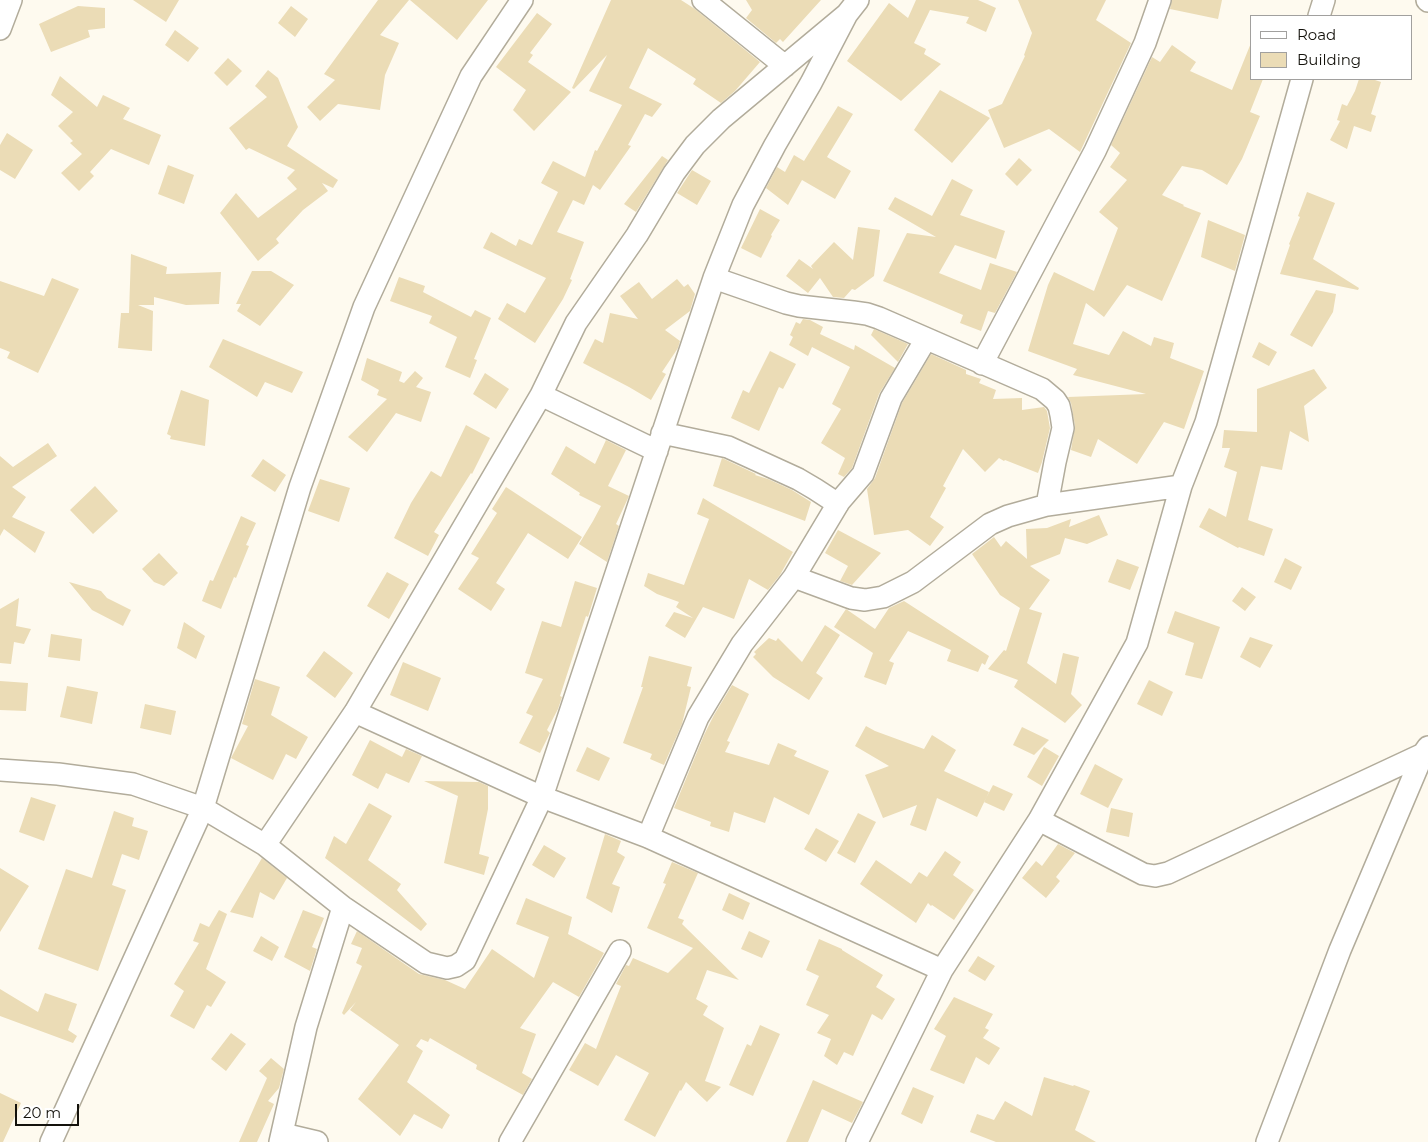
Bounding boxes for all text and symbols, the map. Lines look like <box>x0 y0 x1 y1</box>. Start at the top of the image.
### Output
legend <box>1250 15 1413 80</box>
text: Road <box>1297 25 1336 44</box>
text: Building <box>1297 50 1361 69</box>
scale bar <box>18 1094 81 1126</box>
text: 20 m <box>23 1103 61 1122</box>

